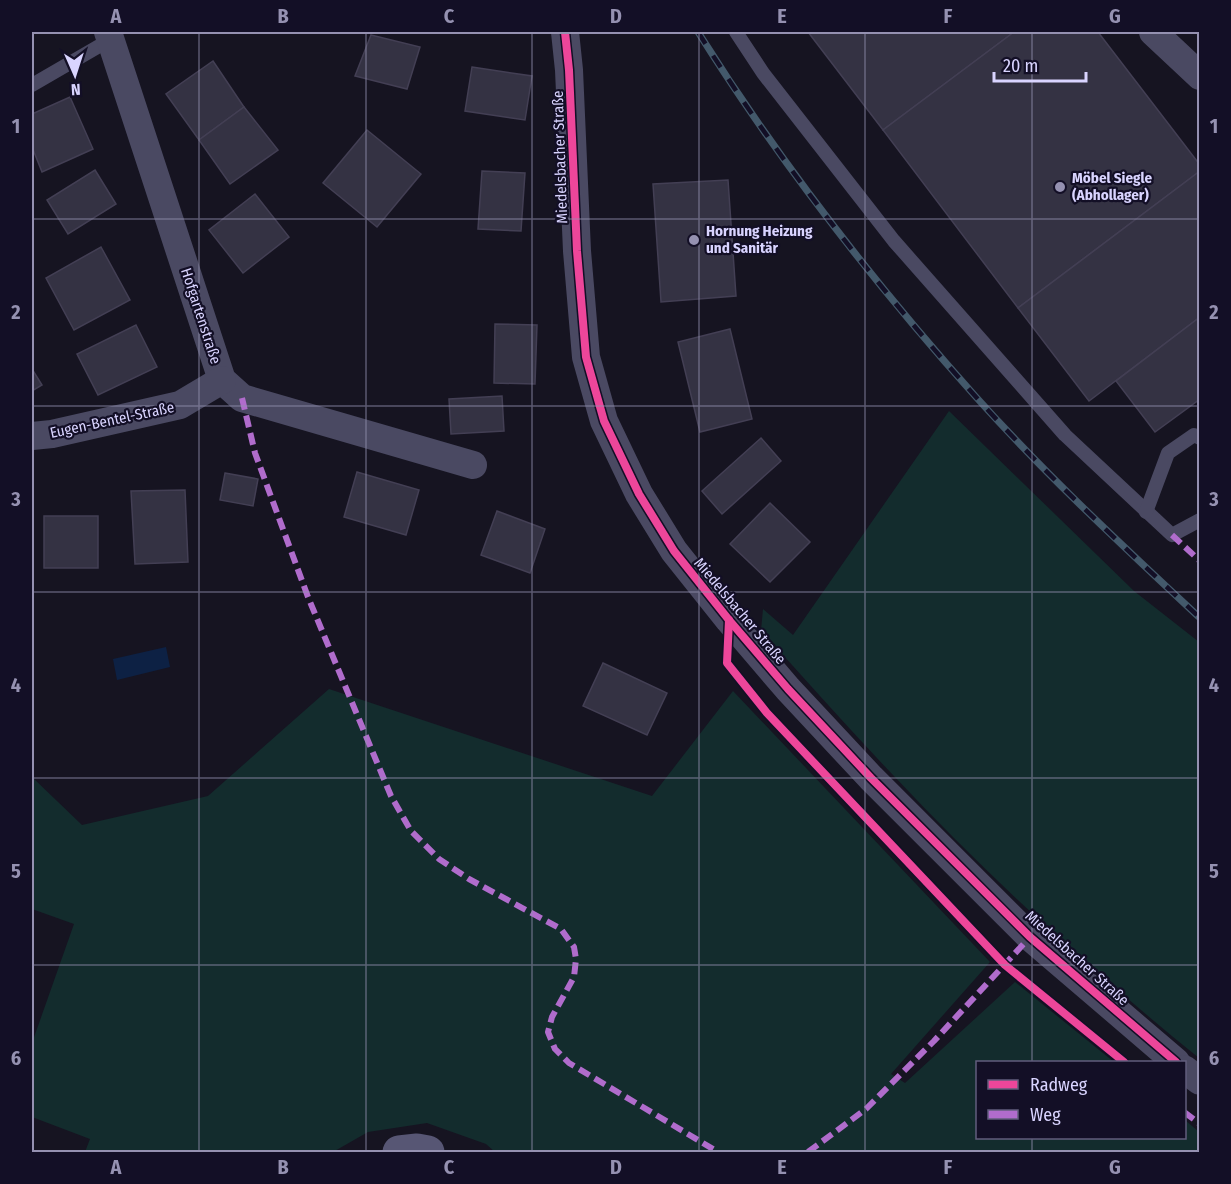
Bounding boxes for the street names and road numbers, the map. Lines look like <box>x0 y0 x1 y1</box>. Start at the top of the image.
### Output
street label: Miedelsbacher Straße <box>549 90 571 224</box>
street label: Hofgartenstraße <box>177 266 225 366</box>
street label: Eugen-Bentel-Straße <box>48 398 176 442</box>
street label: Miedelsbacher Straße <box>690 554 790 668</box>
street label: Miedelsbacher Straße <box>1021 907 1133 1009</box>

